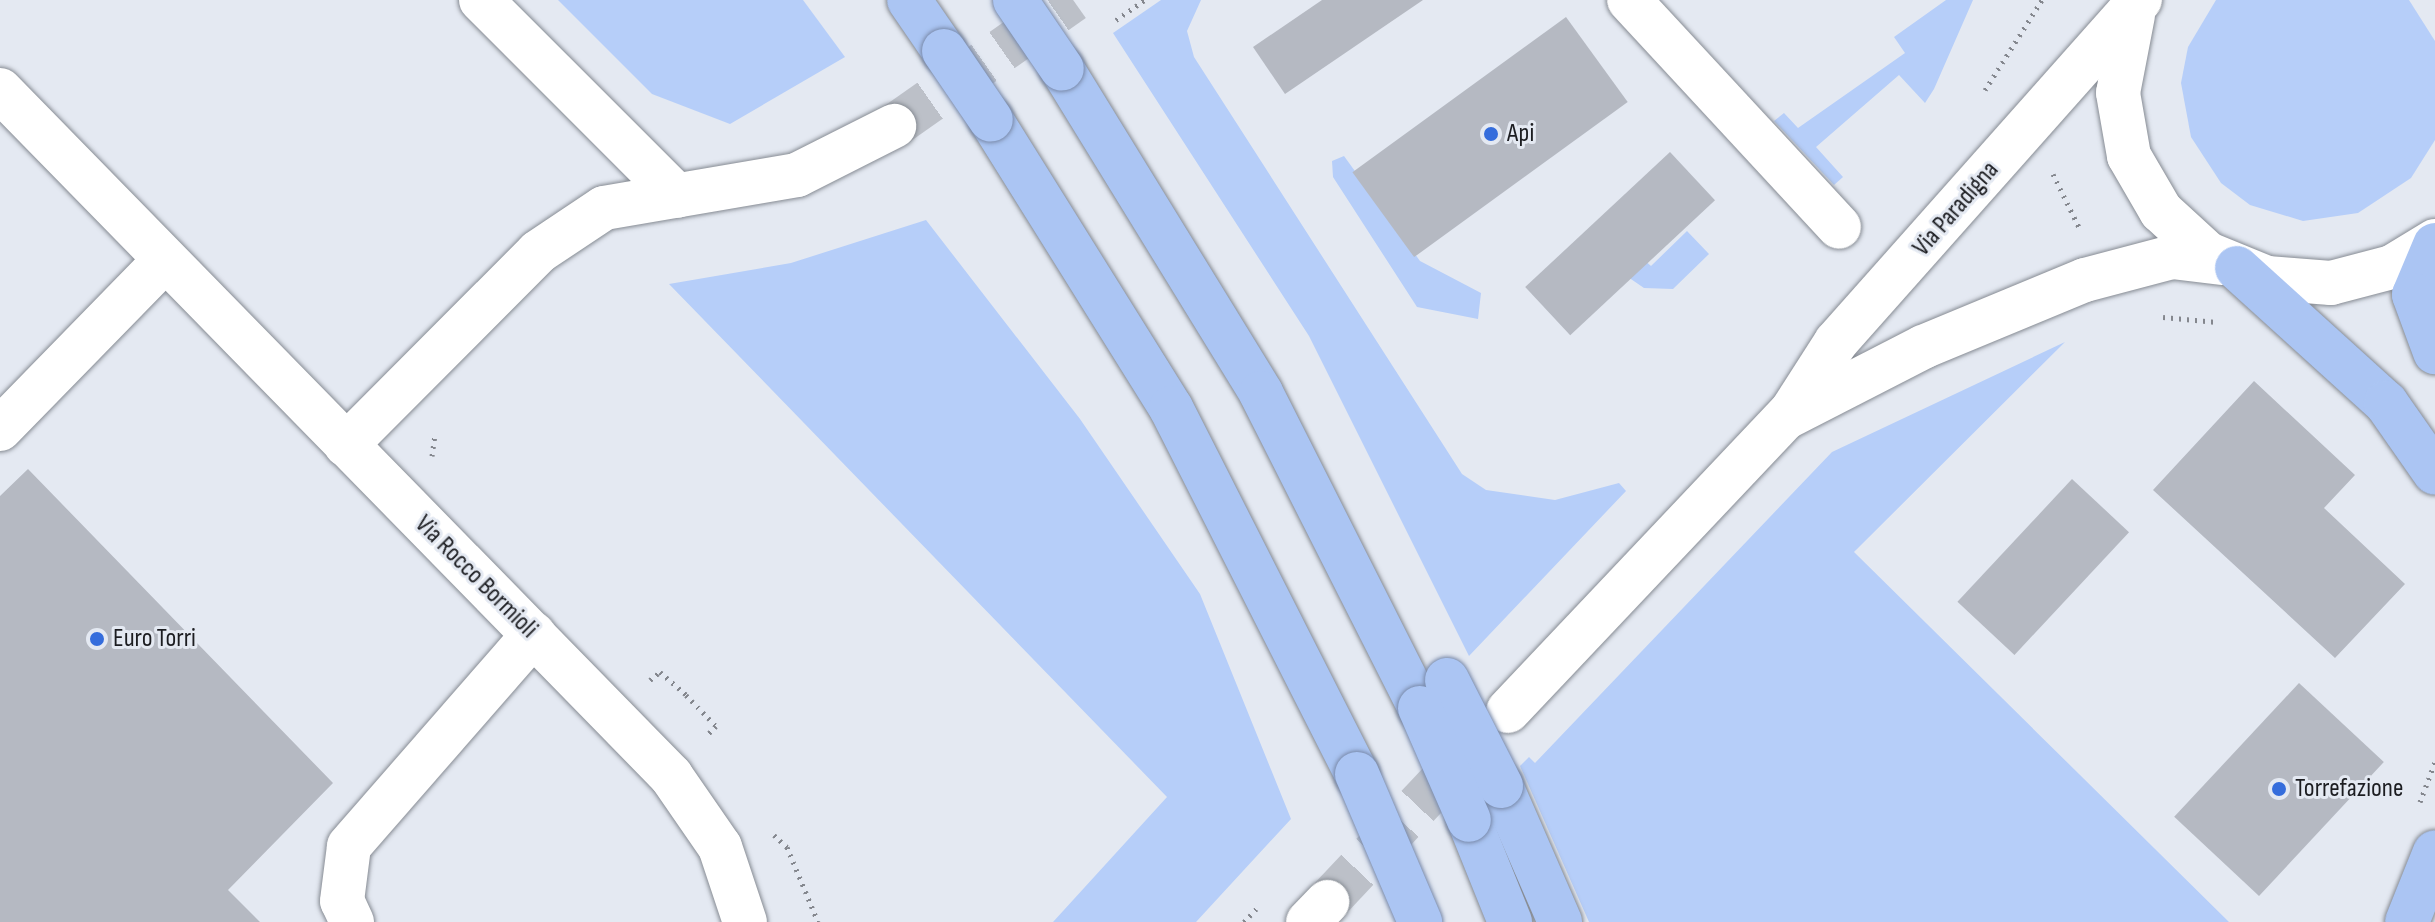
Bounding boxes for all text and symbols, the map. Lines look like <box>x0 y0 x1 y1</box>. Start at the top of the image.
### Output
place label: Api <box>1507 118 1534 150</box>
marker: Api <box>1482 125 1500 143</box>
street label: Via Paradigna <box>1906 155 2006 263</box>
street label: Via Rocco Bormioli <box>408 509 544 645</box>
place label: Euro Torri <box>113 623 196 655</box>
marker: Euro Torri <box>88 630 106 648</box>
place label: Torrefazione <box>2295 773 2403 805</box>
marker: Torrefazione <box>2270 780 2288 798</box>

